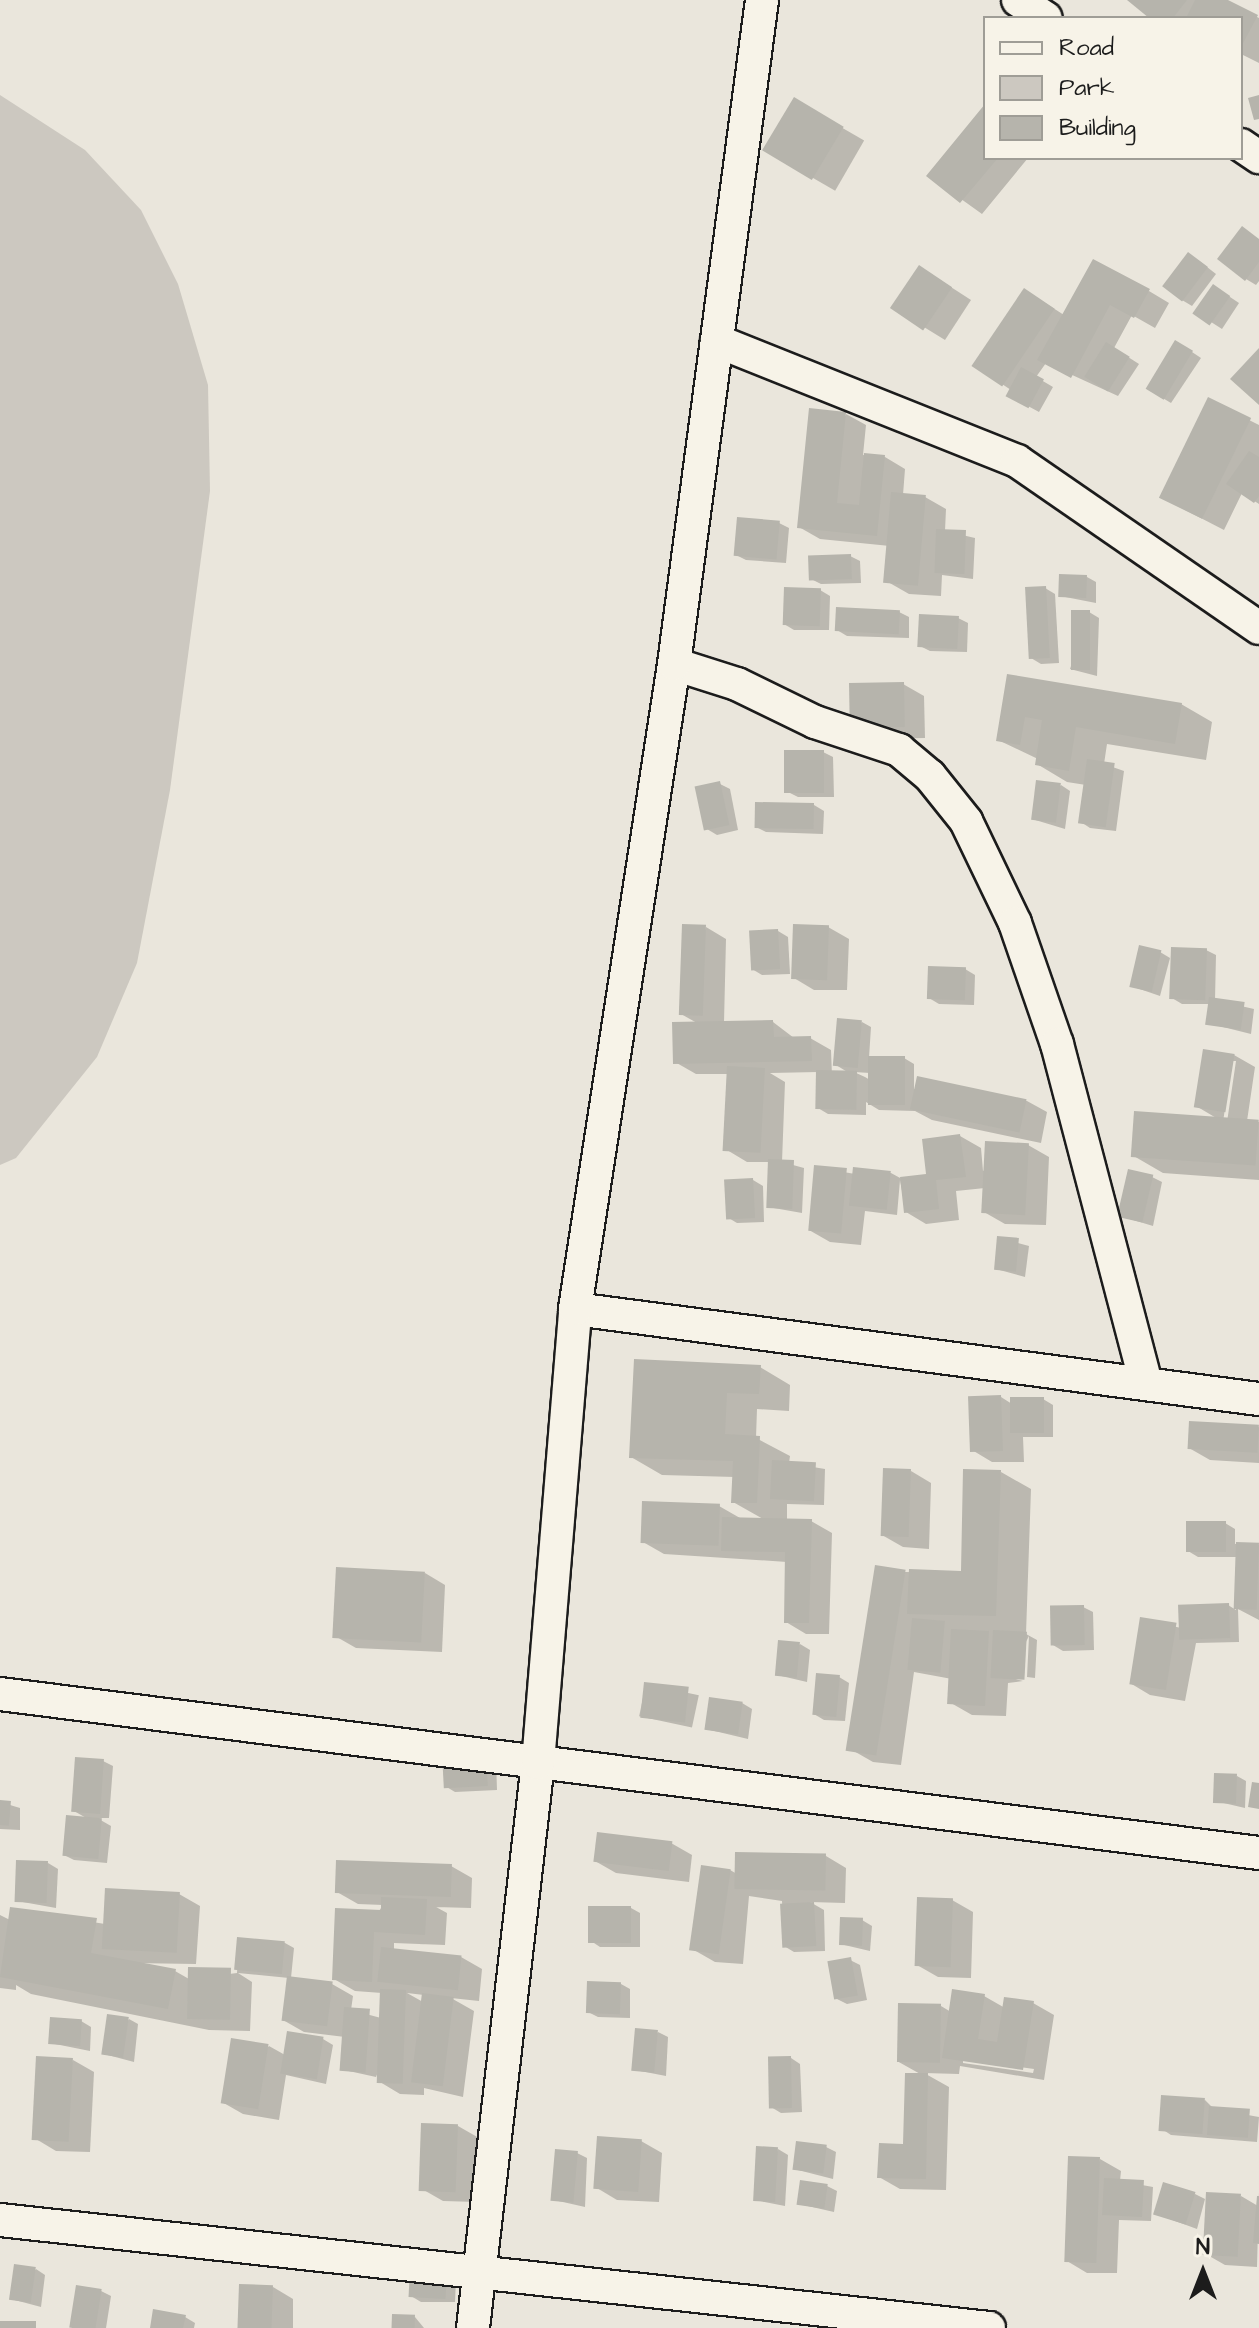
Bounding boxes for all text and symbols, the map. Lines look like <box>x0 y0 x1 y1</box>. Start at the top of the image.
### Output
legend <box>983 16 1243 160</box>
text: Road <box>1059 31 1114 65</box>
text: Park <box>1059 71 1115 105</box>
text: Building <box>1059 111 1136 145</box>
north arrow <box>1163 2232 1243 2312</box>
text: N <box>1196 2232 1210 2263</box>

